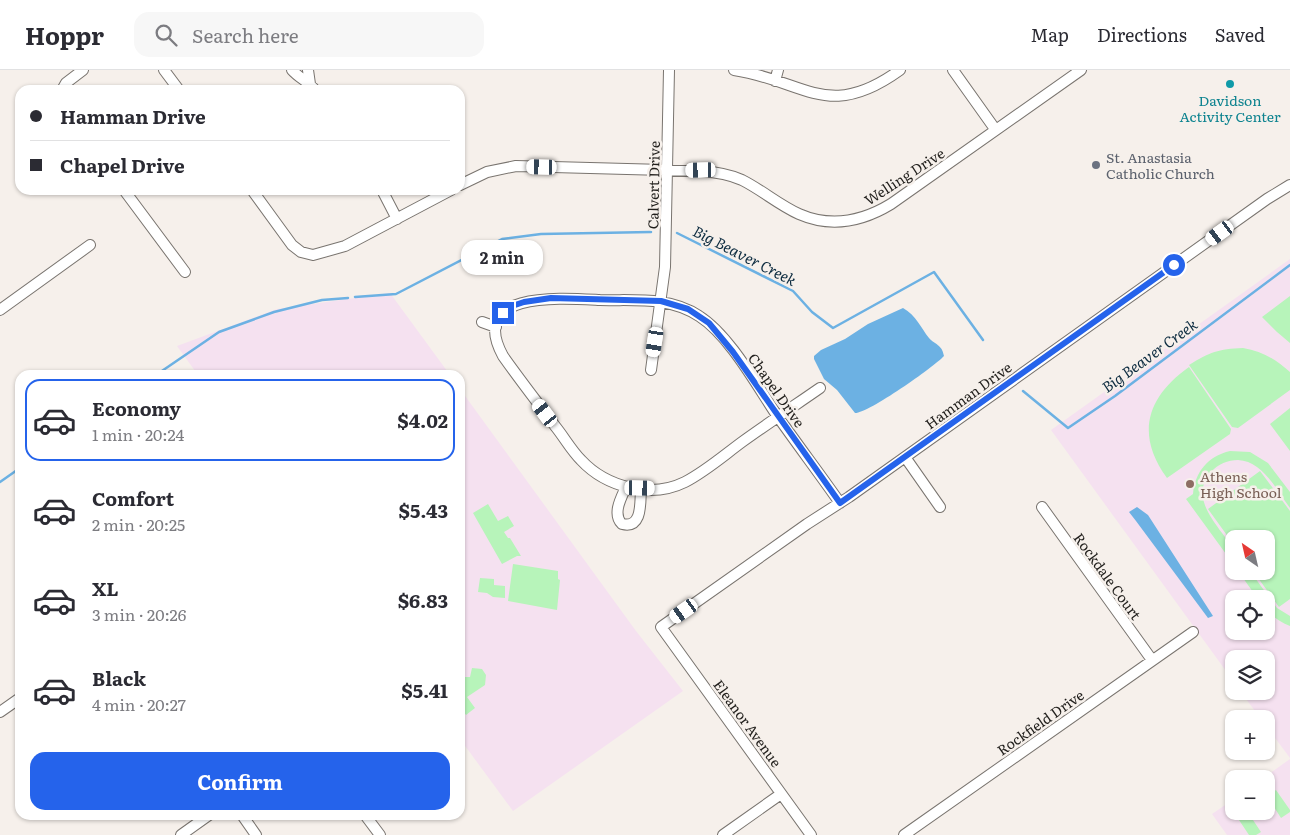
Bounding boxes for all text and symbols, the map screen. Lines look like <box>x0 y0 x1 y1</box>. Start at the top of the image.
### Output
search box <box>134 12 484 57</box>
text: Hoppr <box>25 17 104 52</box>
icon: search <box>152 21 180 49</box>
text: Search here <box>192 21 299 49</box>
text: Map <box>1031 21 1069 48</box>
text: Directions <box>1097 21 1187 48</box>
text: Saved <box>1215 21 1265 48</box>
marker: Davidson Activity Center <box>1224 78 1236 90</box>
place label: Davidson Activity Center <box>1179 90 1281 126</box>
text: Hamman Drive <box>60 102 206 130</box>
street label: Calvert Drive <box>642 141 664 229</box>
street label: Welling Drive <box>860 143 948 209</box>
place label: St. Anastasia Catholic Church <box>1106 147 1215 183</box>
text: Chapel Drive <box>60 151 185 179</box>
car <box>526 159 557 175</box>
marker: St. Anastasia Catholic Church <box>1090 159 1102 171</box>
car <box>685 162 716 178</box>
car <box>1203 218 1236 248</box>
water label: Big Beaver Creek <box>689 219 801 291</box>
callout: 2 min <box>462 240 544 276</box>
text: 2 min <box>480 245 524 269</box>
route start <box>1163 254 1185 276</box>
route end <box>492 302 514 324</box>
water label: Big Beaver Creek <box>1096 312 1202 398</box>
car <box>645 326 664 358</box>
street label: Chapel Drive <box>744 349 810 431</box>
street label: Hamman Drive <box>921 357 1015 433</box>
text: Economy <box>92 394 181 422</box>
car <box>529 397 560 429</box>
icon: car <box>32 398 77 443</box>
text: $4.02 <box>397 406 448 434</box>
text: 1 min · 20:24 <box>92 422 184 446</box>
place label: Athens High School <box>1200 466 1282 502</box>
marker: Athens High School <box>1184 478 1196 490</box>
car <box>624 480 655 496</box>
text: Comfort <box>92 484 174 512</box>
icon: car <box>32 488 77 533</box>
text: $5.43 <box>399 496 448 524</box>
text: 2 min · 20:25 <box>92 512 185 536</box>
street label: Rockdale Court <box>1070 528 1147 624</box>
north arrow <box>1225 530 1275 580</box>
map controls <box>1225 530 1275 820</box>
text: XL <box>92 574 119 602</box>
icon: car <box>32 578 77 623</box>
text: $6.83 <box>398 586 448 614</box>
button: locate <box>1225 590 1275 640</box>
car <box>667 596 700 626</box>
text: 3 min · 20:26 <box>92 602 186 626</box>
button: layers <box>1225 650 1275 700</box>
text: Black <box>92 664 146 692</box>
icon: car <box>32 668 77 713</box>
street label: Eleanor Avenue <box>709 675 787 771</box>
text: $5.41 <box>401 676 448 704</box>
street label: Rockfield Drive <box>992 685 1088 759</box>
text: 4 min · 20:27 <box>92 692 186 716</box>
button: + <box>1225 710 1275 760</box>
button: Confirm <box>30 752 450 810</box>
button: − <box>1225 770 1275 820</box>

